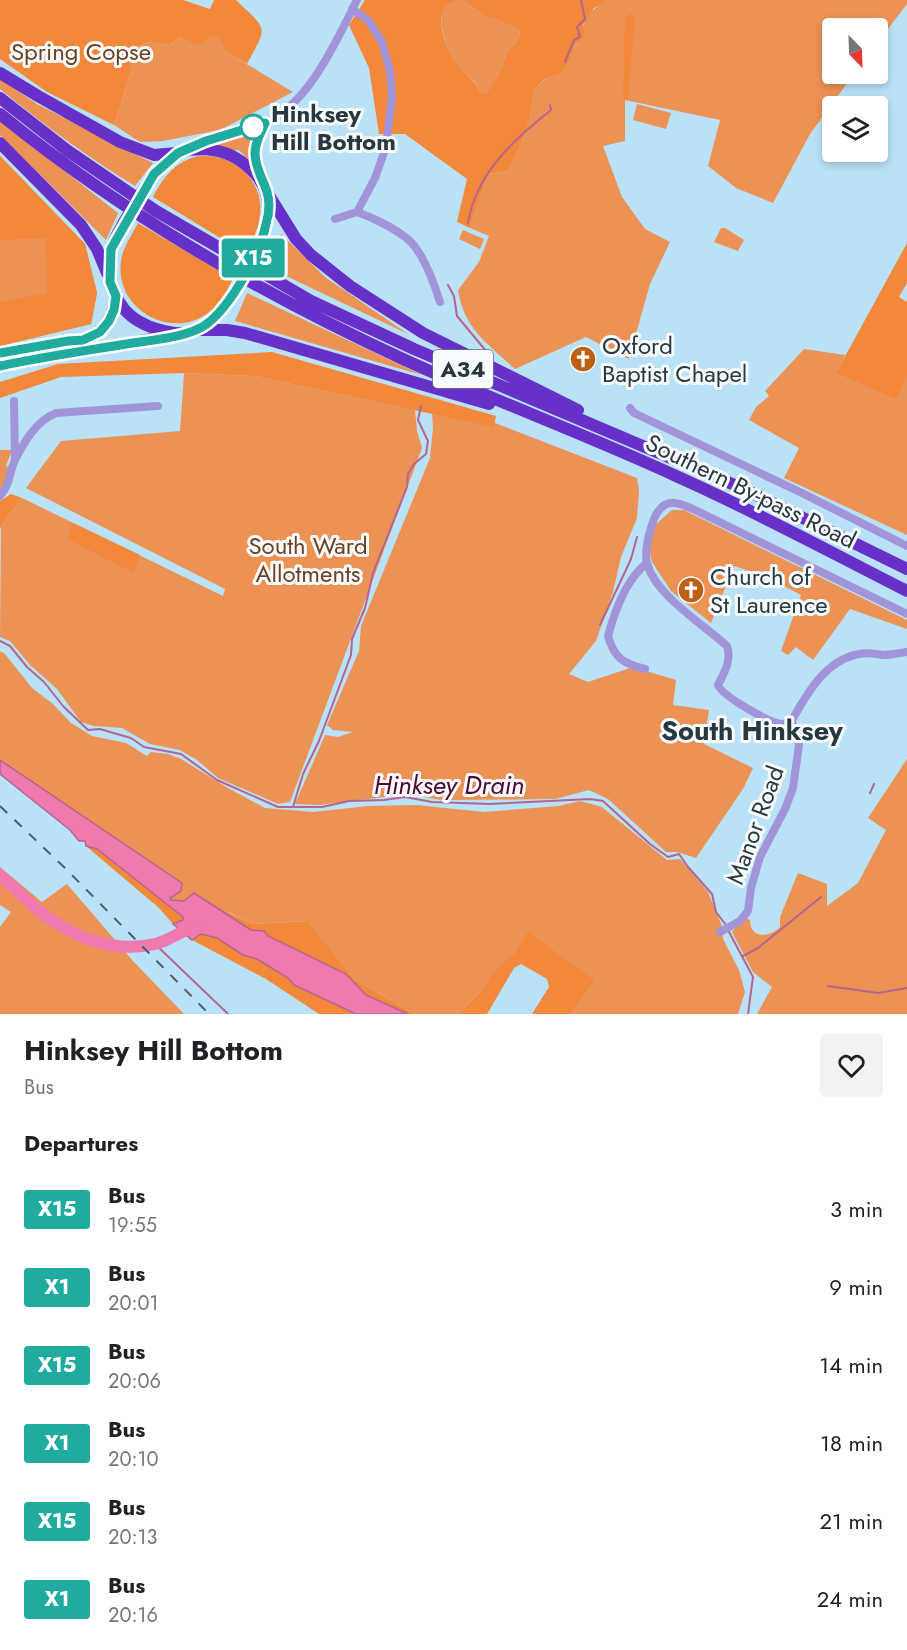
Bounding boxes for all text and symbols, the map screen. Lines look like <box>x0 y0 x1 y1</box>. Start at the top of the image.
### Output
north arrow <box>822 18 888 84</box>
map controls <box>822 18 888 162</box>
park label: Spring Copse <box>11 34 151 69</box>
place label: Hinksey Hill Bottom <box>271 96 396 159</box>
button: layers <box>822 96 888 162</box>
marker: Hinksey Hill Bottom <box>240 114 266 140</box>
line badge: X15 <box>218 238 288 278</box>
text: X15 <box>234 243 272 273</box>
place label: Oxford Baptist Chapel <box>602 328 747 391</box>
church icon: Oxford Baptist Chapel <box>568 344 598 374</box>
road number: A34 <box>433 350 493 388</box>
street label: Southern By-pass Road <box>640 425 862 557</box>
park label: South Ward Allotments <box>248 528 368 591</box>
place label: Church of St Laurence <box>710 559 828 622</box>
church icon: Church of St Laurence <box>676 575 706 605</box>
district label: South Hinksey <box>661 711 844 750</box>
street label: Manor Road <box>717 761 793 889</box>
water label: Hinksey Drain <box>374 766 524 804</box>
text: Hinksey Hill Bottom <box>24 1030 283 1071</box>
button: heart <box>820 1034 883 1097</box>
text: Bus <box>24 1073 54 1102</box>
text: Departures <box>24 1127 138 1159</box>
text: Bus <box>108 1179 145 1211</box>
text: 3 min <box>830 1193 883 1225</box>
text: X15 <box>38 1194 76 1224</box>
text: 19:55 <box>108 1211 157 1240</box>
text: Bus <box>108 1257 145 1289</box>
text: 9 min <box>829 1271 883 1303</box>
text: X1 <box>44 1272 70 1302</box>
text: 20:01 <box>108 1289 158 1318</box>
text: Bus <box>108 1335 145 1367</box>
text: 14 min <box>819 1349 883 1381</box>
text: X15 <box>38 1350 76 1380</box>
text: 20:06 <box>108 1367 161 1396</box>
text: Bus <box>108 1413 145 1445</box>
text: 18 min <box>820 1427 883 1459</box>
text: X1 <box>44 1428 70 1458</box>
text: 20:10 <box>108 1445 158 1474</box>
text: Bus <box>108 1491 145 1523</box>
text: 21 min <box>820 1505 883 1537</box>
text: X15 <box>38 1506 76 1536</box>
text: 20:13 <box>108 1523 157 1552</box>
text: Bus <box>108 1569 145 1601</box>
text: 24 min <box>817 1583 883 1615</box>
text: X1 <box>44 1584 70 1614</box>
text: 20:16 <box>108 1601 158 1630</box>

